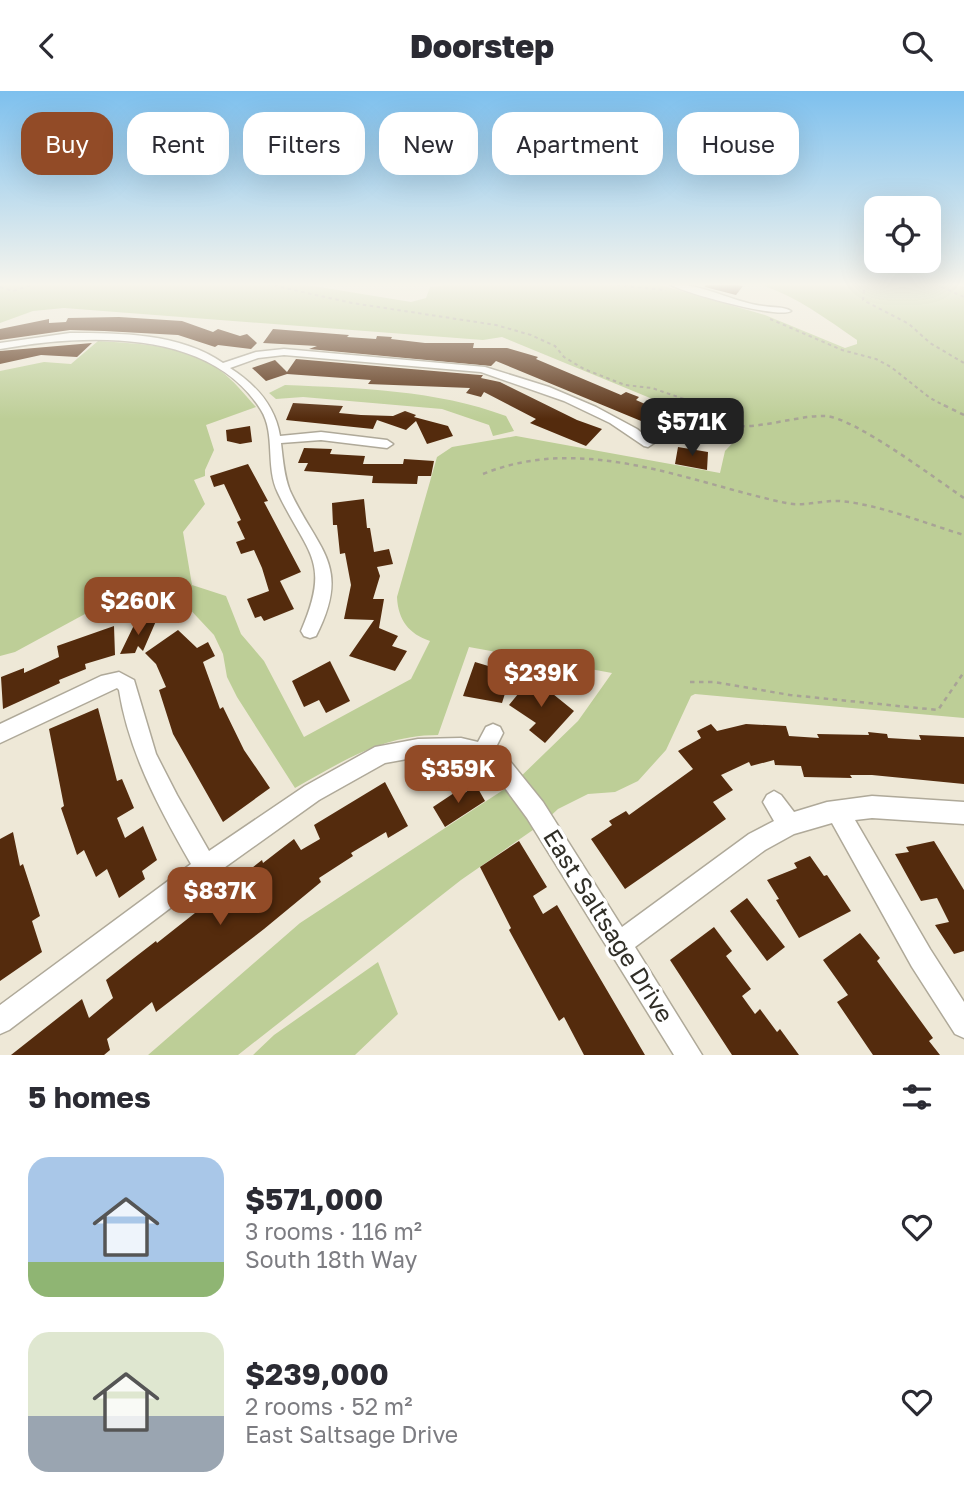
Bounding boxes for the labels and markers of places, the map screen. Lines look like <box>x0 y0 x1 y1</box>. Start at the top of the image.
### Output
pin: $571K <box>643 399 741 458</box>
pin: $260K <box>89 577 187 637</box>
pin: $239K <box>492 649 590 709</box>
pin: $359K <box>409 745 507 805</box>
pin: $837K <box>171 867 269 927</box>

